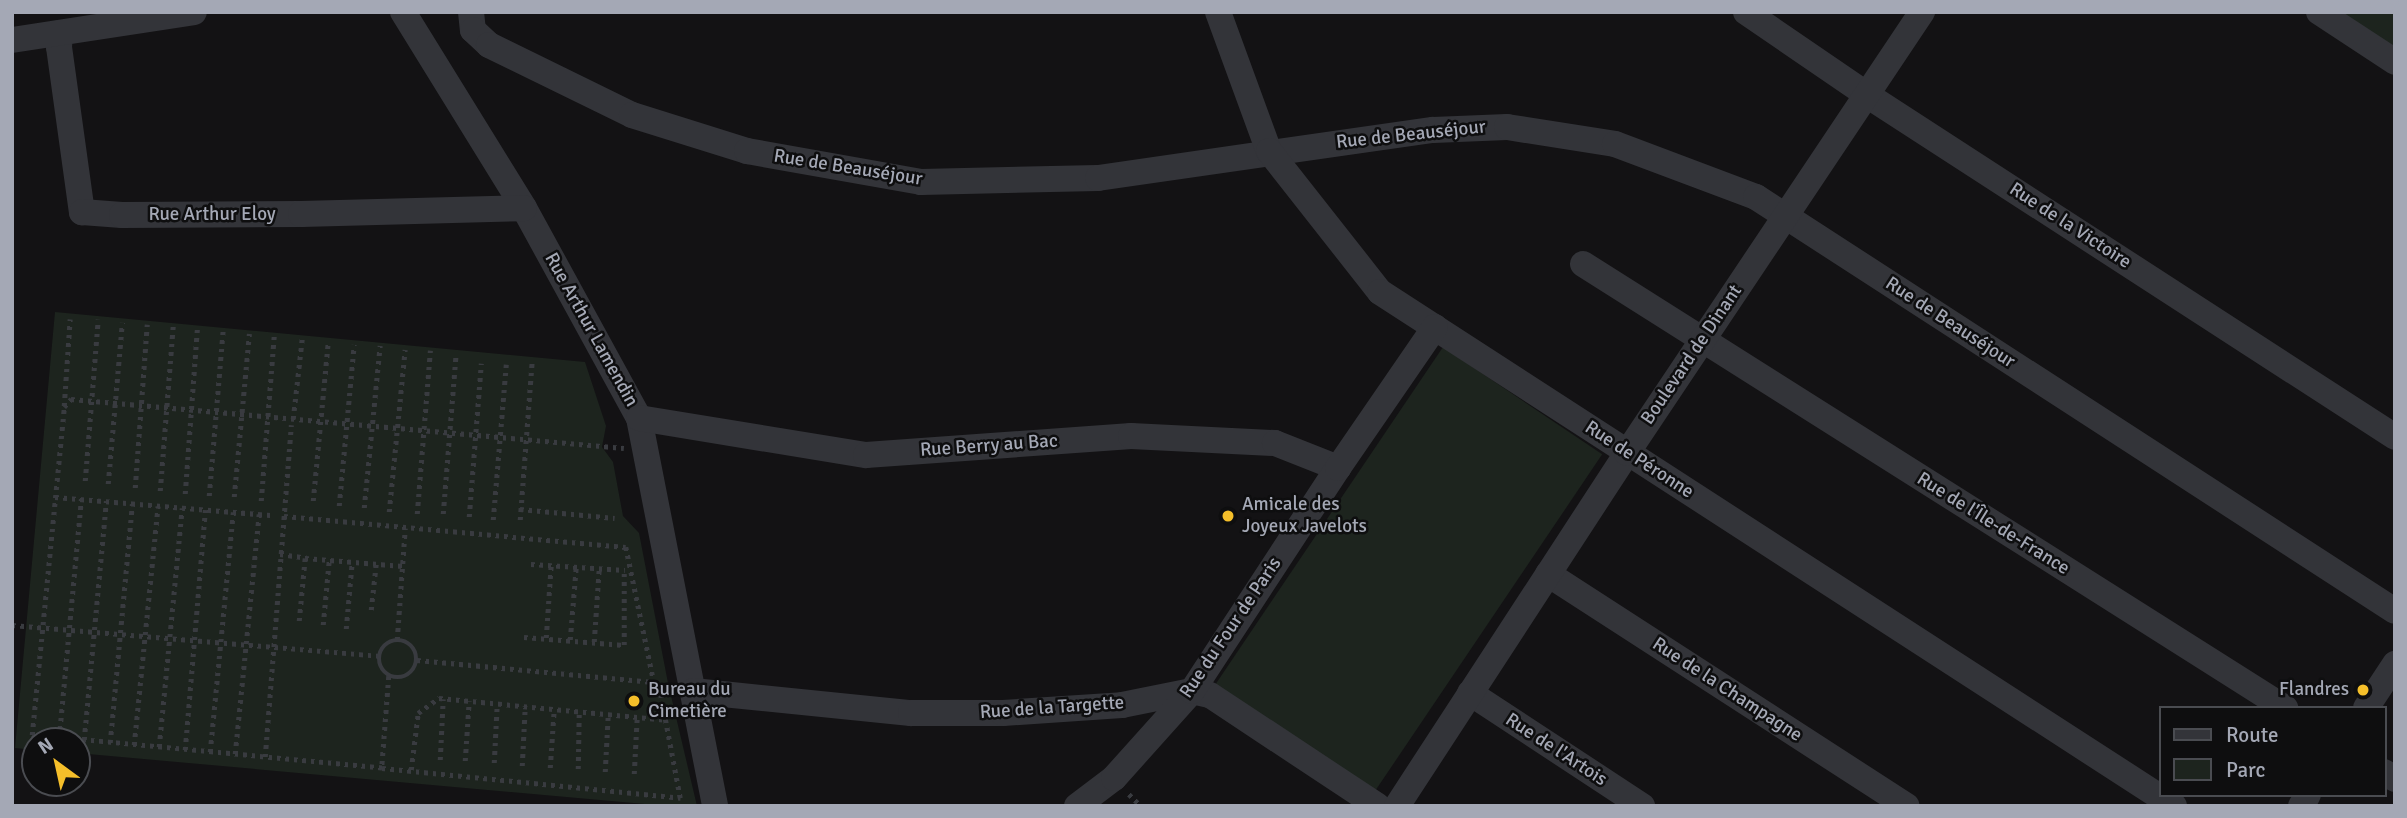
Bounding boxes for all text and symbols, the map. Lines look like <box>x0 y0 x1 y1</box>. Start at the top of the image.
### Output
street label: Rue de Beauséjour <box>1335 116 1487 154</box>
street label: Rue de Beauséjour <box>772 145 924 191</box>
street label: Rue de la Victoire <box>2005 178 2135 274</box>
street label: Rue Arthur Eloy <box>148 204 276 226</box>
street label: Rue Arthur Lamendin <box>539 249 643 411</box>
street label: Rue de Beauséjour <box>1881 273 2019 373</box>
street label: Boulevard de Dinant <box>1637 281 1747 429</box>
street label: Rue de Péronne <box>1580 416 1698 504</box>
street label: Rue Berry au Bac <box>919 430 1059 462</box>
street label: Rue de l'Île-de-France <box>1912 468 2074 580</box>
place label: Amicale des Joyeux Javelots <box>1242 494 1367 538</box>
marker: Amicale des Joyeux Javelots <box>1220 508 1236 524</box>
street label: Rue du Four de Paris <box>1175 553 1287 703</box>
street label: Rue de la Champagne <box>1648 633 1806 747</box>
place label: Bureau du Cimetière <box>648 679 731 723</box>
place label: Flandres <box>2279 679 2349 701</box>
marker: Flandres <box>2355 682 2371 698</box>
street label: Rue de la Targette <box>979 692 1125 724</box>
marker: Bureau du Cimetière <box>626 693 642 709</box>
legend <box>2158 706 2386 797</box>
street label: Rue de l'Artois <box>1501 709 1611 791</box>
text: Route <box>2226 722 2278 748</box>
north arrow <box>21 727 91 797</box>
text: N <box>34 732 58 760</box>
text: Parc <box>2226 757 2265 783</box>

